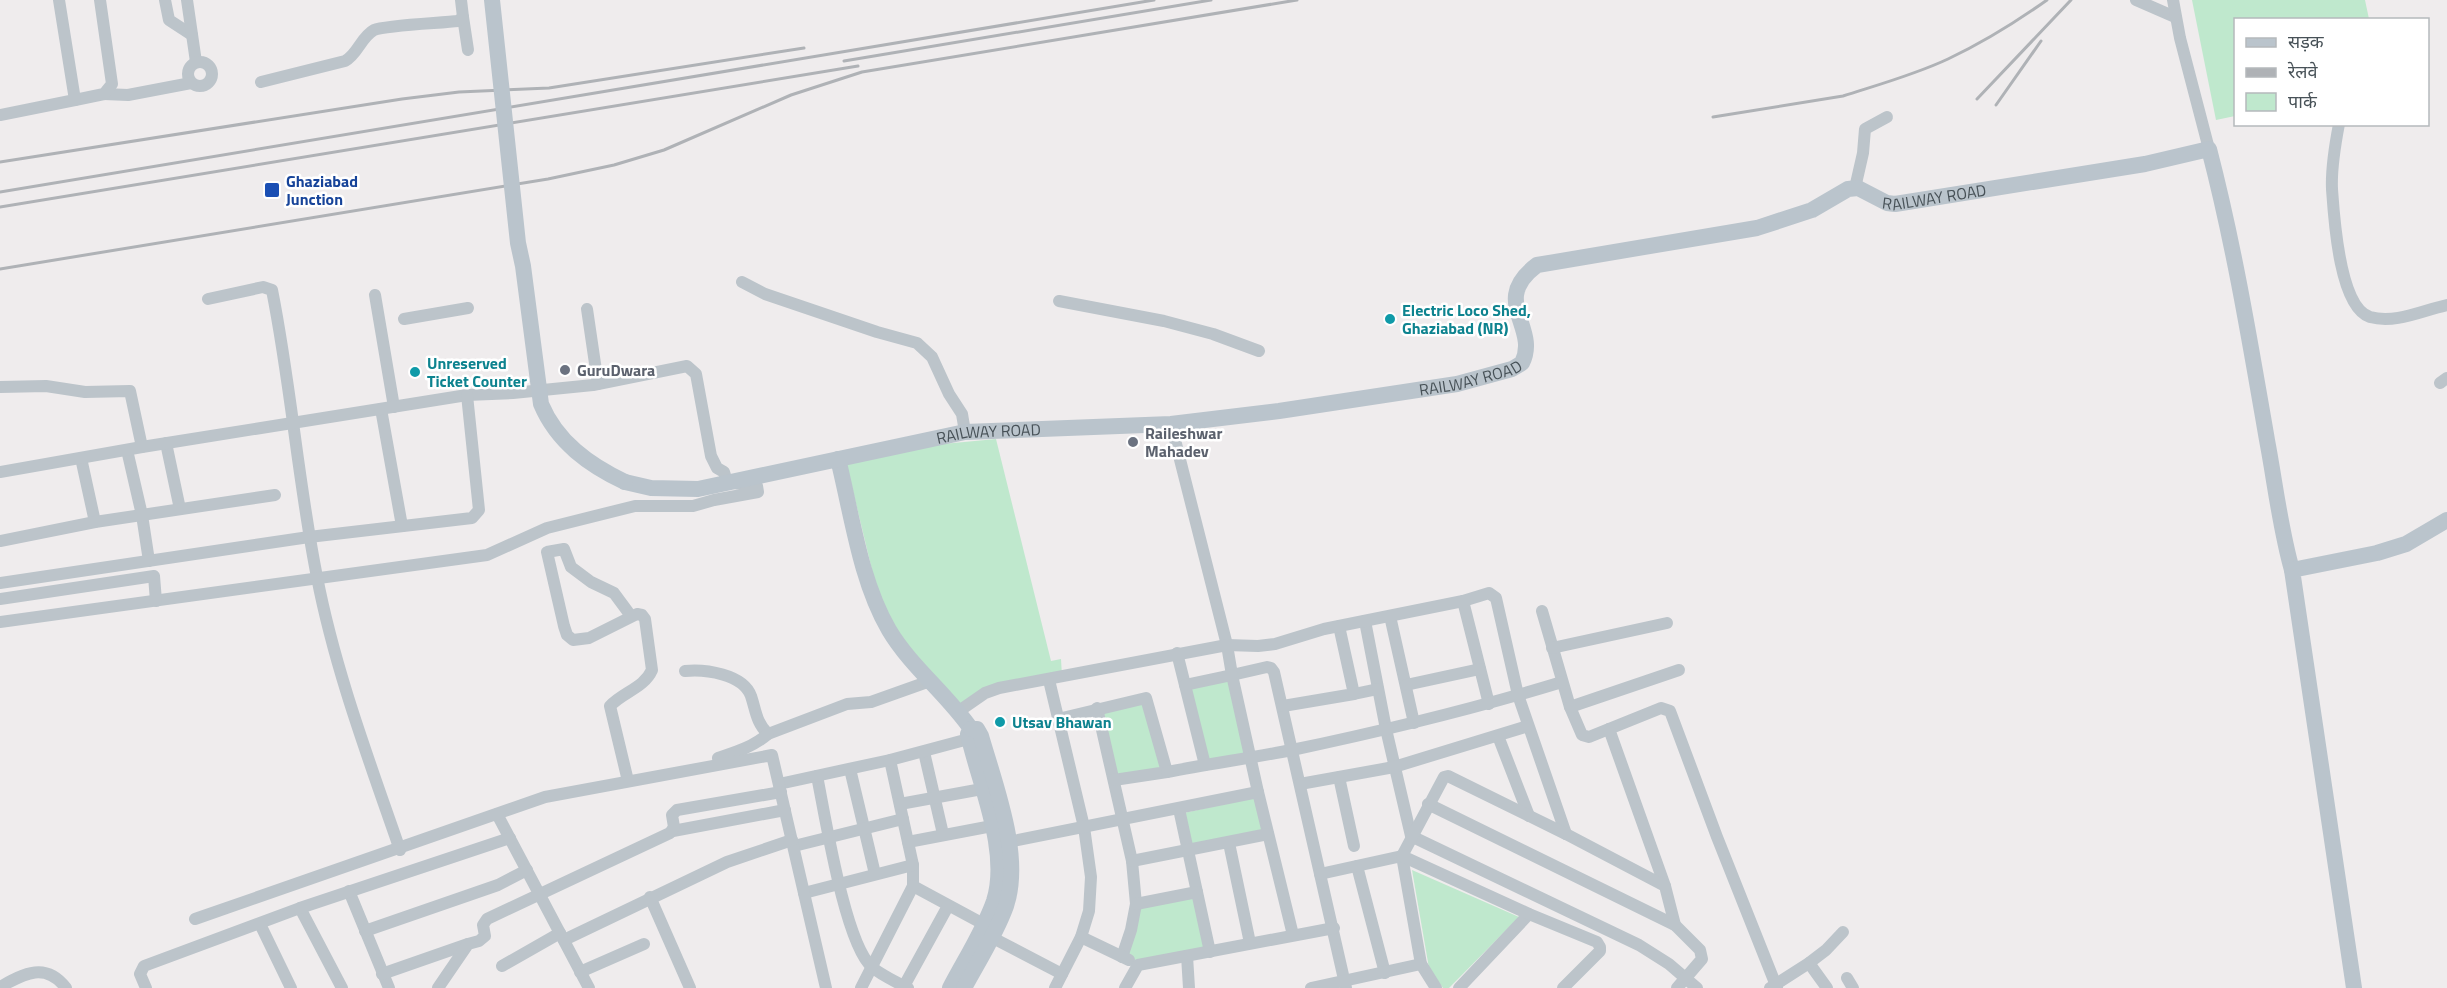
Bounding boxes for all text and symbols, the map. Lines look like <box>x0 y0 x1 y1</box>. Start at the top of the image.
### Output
legend <box>2234 18 2429 126</box>
text: सड़क <box>2288 28 2325 55</box>
text: रेलवे <box>2287 58 2319 85</box>
text: पार्क <box>2288 88 2318 115</box>
place label: Ghaziabad Junction <box>286 169 358 211</box>
street label: RAILWAY ROAD <box>1881 178 1988 216</box>
marker: Ghaziabad Junction <box>263 181 281 199</box>
place label: Electric Loco Shed, Ghaziabad (NR) <box>1402 298 1531 340</box>
marker: Electric Loco Shed, Ghaziabad (NR) <box>1383 312 1397 326</box>
place label: Unreserved Ticket Counter <box>427 351 527 393</box>
street label: RAILWAY ROAD <box>1417 354 1527 402</box>
place label: GuruDwara <box>577 358 655 382</box>
marker: GuruDwara <box>558 363 572 377</box>
marker: Unreserved Ticket Counter <box>408 365 422 379</box>
street label: RAILWAY ROAD <box>934 417 1041 450</box>
place label: Raileshwar Mahadev <box>1145 421 1222 463</box>
marker: Raileshwar Mahadev <box>1126 435 1140 449</box>
place label: Utsav Bhawan <box>1012 710 1112 734</box>
marker: Utsav Bhawan <box>993 715 1007 729</box>

